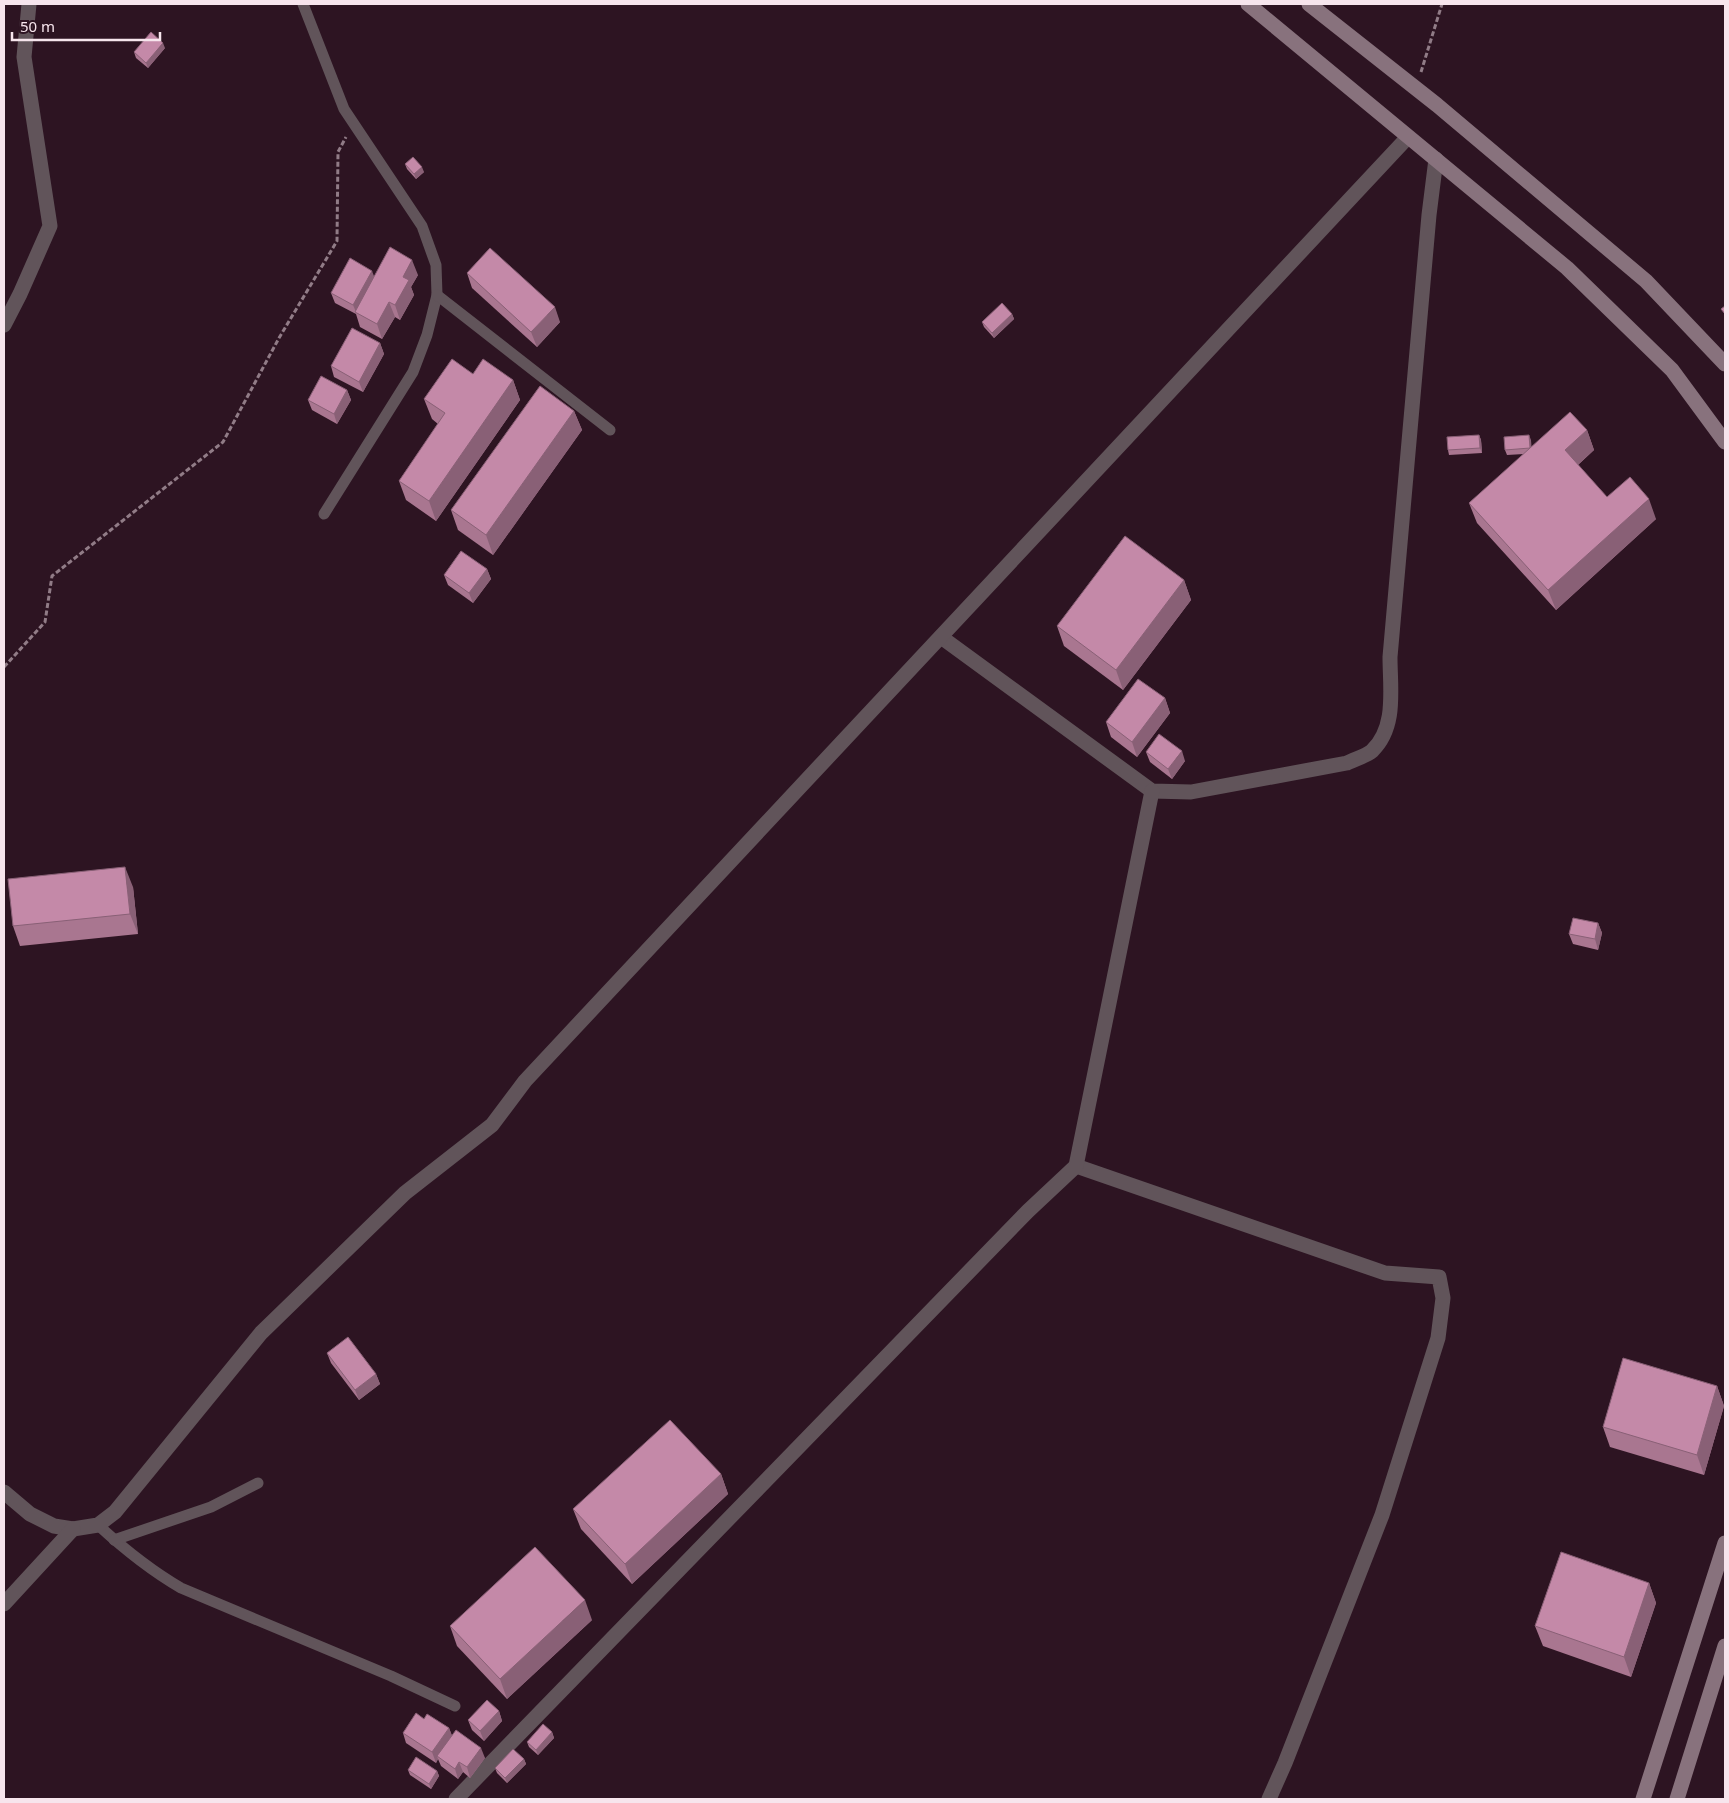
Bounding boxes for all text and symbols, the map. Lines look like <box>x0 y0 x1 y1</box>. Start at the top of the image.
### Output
scale bar <box>12 10 160 42</box>
text: 50 m <box>20 16 55 36</box>

